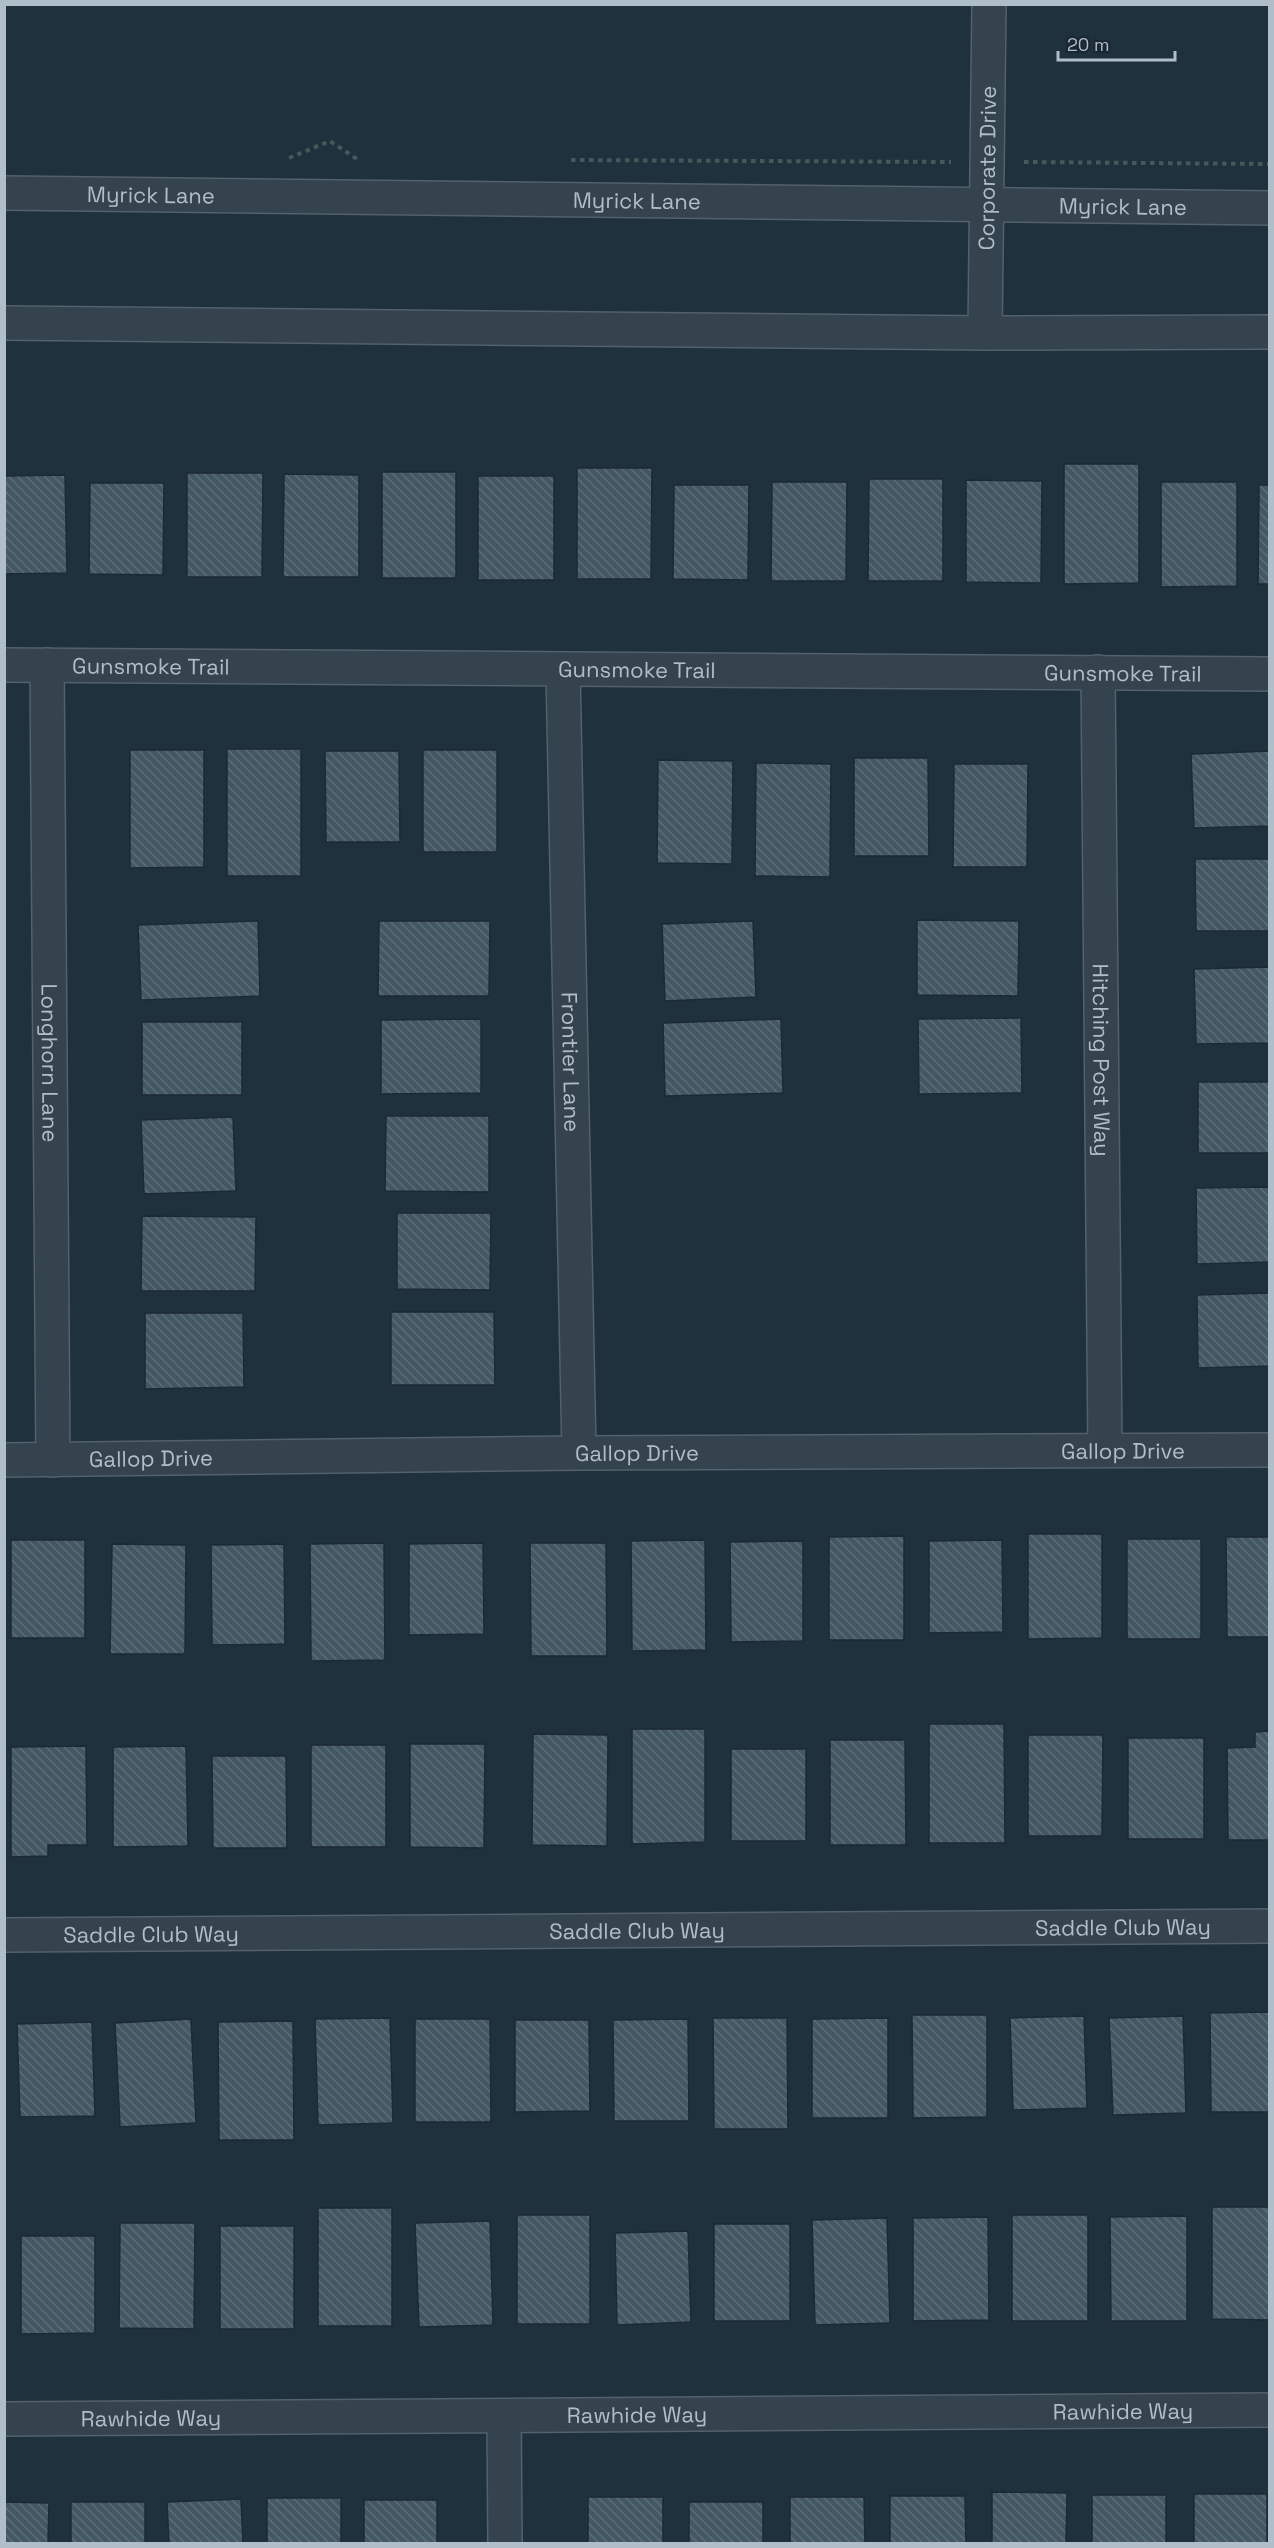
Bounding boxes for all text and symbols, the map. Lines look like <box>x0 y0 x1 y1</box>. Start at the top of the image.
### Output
scale bar <box>1058 24 1175 62</box>
text: 20 m <box>1067 33 1110 56</box>
street label: Corporate Drive <box>972 85 1002 251</box>
street label: Myrick Lane <box>87 180 215 209</box>
street label: Myrick Lane <box>573 186 701 215</box>
street label: Myrick Lane <box>1059 191 1187 221</box>
street label: Gunsmoke Trail <box>72 651 230 681</box>
street label: Gunsmoke Trail <box>558 655 716 684</box>
street label: Gunsmoke Trail <box>1044 658 1202 688</box>
street label: Hitching Post Way <box>1087 963 1116 1157</box>
street label: Longhorn Lane <box>35 983 65 1143</box>
street label: Frontier Lane <box>556 991 586 1132</box>
street label: Gallop Drive <box>1061 1436 1185 1465</box>
street label: Gallop Drive <box>575 1438 699 1467</box>
street label: Gallop Drive <box>89 1443 213 1473</box>
street label: Saddle Club Way <box>1035 1912 1211 1942</box>
street label: Saddle Club Way <box>549 1916 725 1945</box>
street label: Saddle Club Way <box>63 1919 239 1949</box>
street label: Rawhide Way <box>1053 2397 1193 2426</box>
street label: Rawhide Way <box>567 2400 707 2429</box>
street label: Rawhide Way <box>81 2403 221 2432</box>

